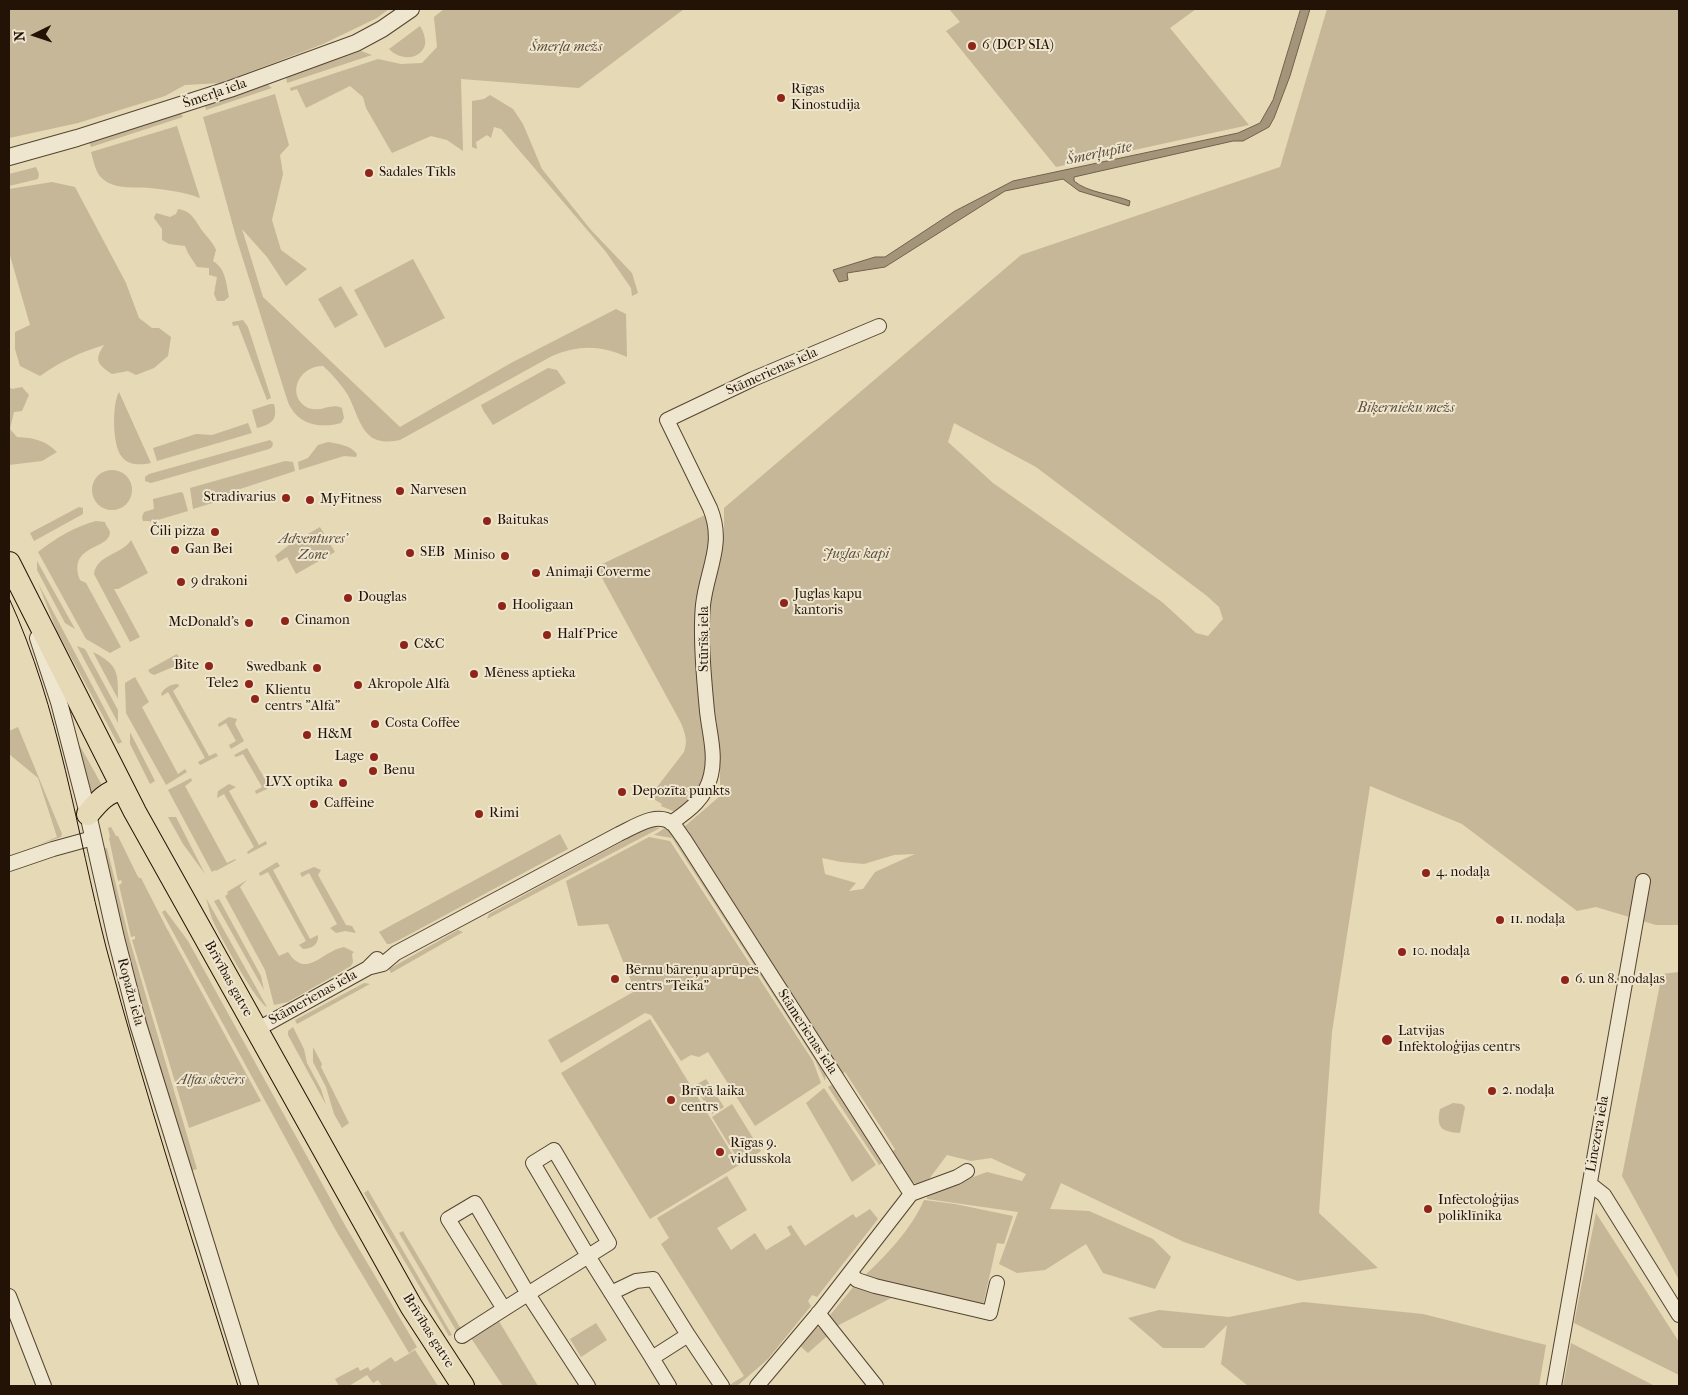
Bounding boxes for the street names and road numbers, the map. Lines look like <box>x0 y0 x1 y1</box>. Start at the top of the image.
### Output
street label: Šmerļa iela <box>181 75 249 113</box>
street label: Stāmerienas iela <box>724 344 820 400</box>
street label: Stūrīša iela <box>697 606 713 672</box>
street label: Brīvības gatve <box>200 938 256 1020</box>
street label: Ropažu iela <box>113 956 147 1028</box>
street label: Stāmerienas iela <box>266 967 360 1029</box>
street label: Stāmerienas iela <box>773 986 841 1078</box>
street label: Linezera iela <box>1583 1094 1613 1174</box>
street label: Brīvības gatve <box>398 1291 458 1371</box>

